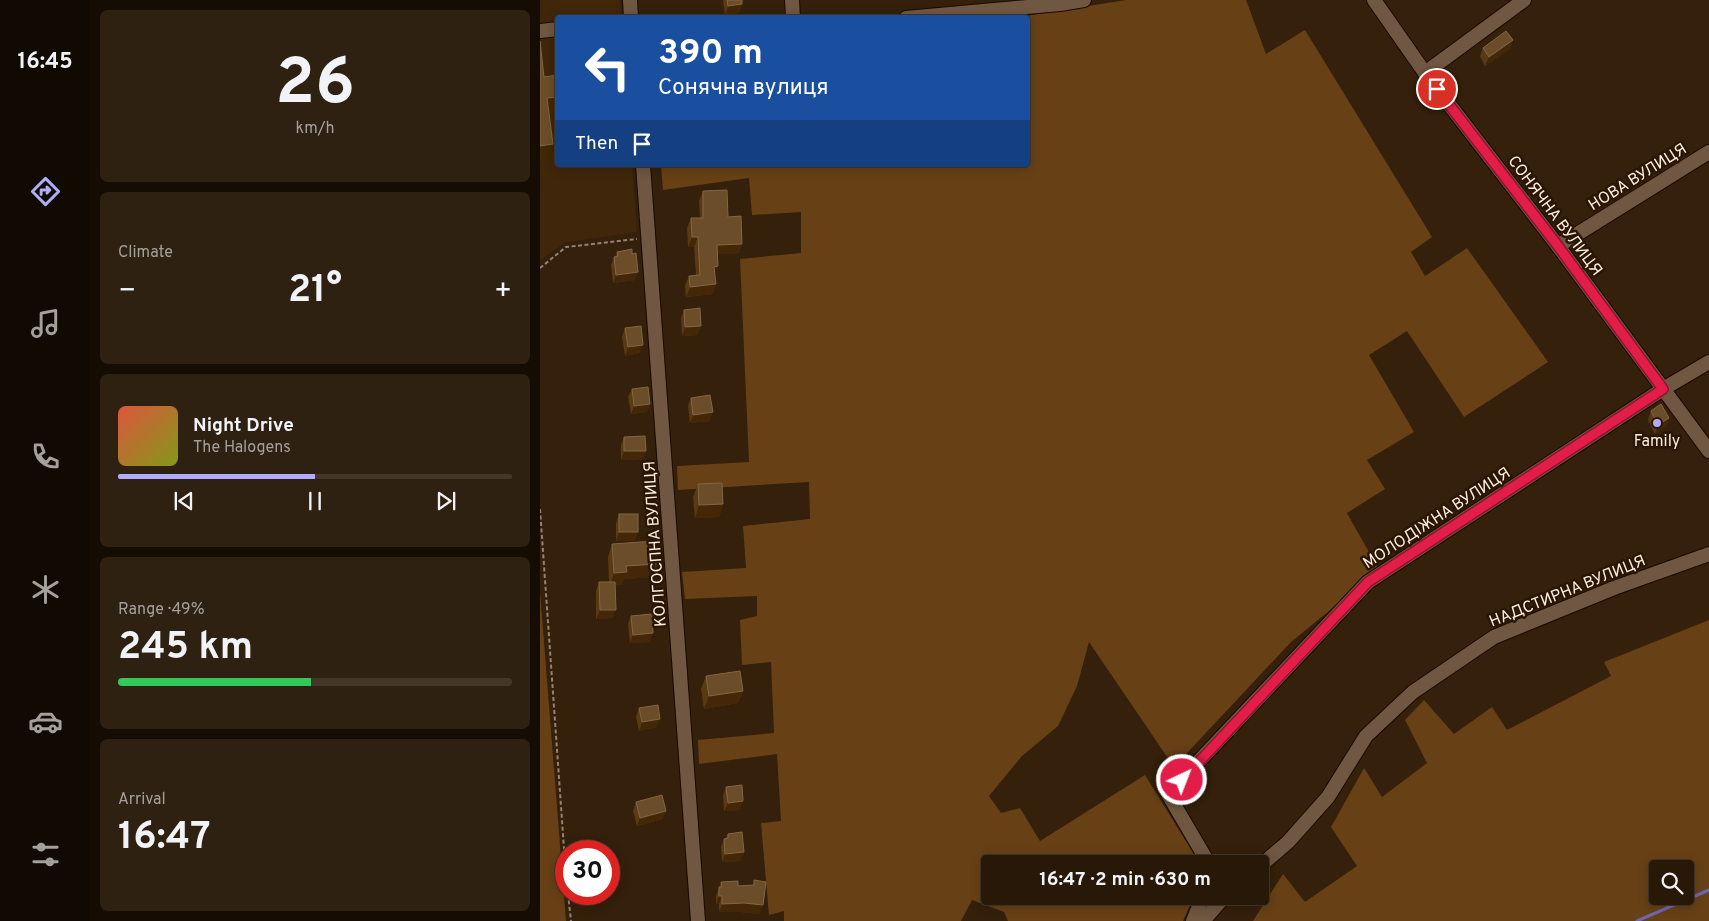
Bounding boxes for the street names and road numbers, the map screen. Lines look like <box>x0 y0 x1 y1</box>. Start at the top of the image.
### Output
street label: НОВА ВУЛИЦЯ <box>1585 139 1691 216</box>
street label: СОНЯЧНА ВУЛИЦЯ <box>1503 152 1606 280</box>
street label: КОЛГОСПНА ВУЛИЦЯ <box>640 460 672 628</box>
street label: МОЛОДІЖНА ВУЛИЦЯ <box>1360 463 1515 574</box>
street label: НАДСТИРНА ВУЛИЦЯ <box>1487 551 1649 632</box>

